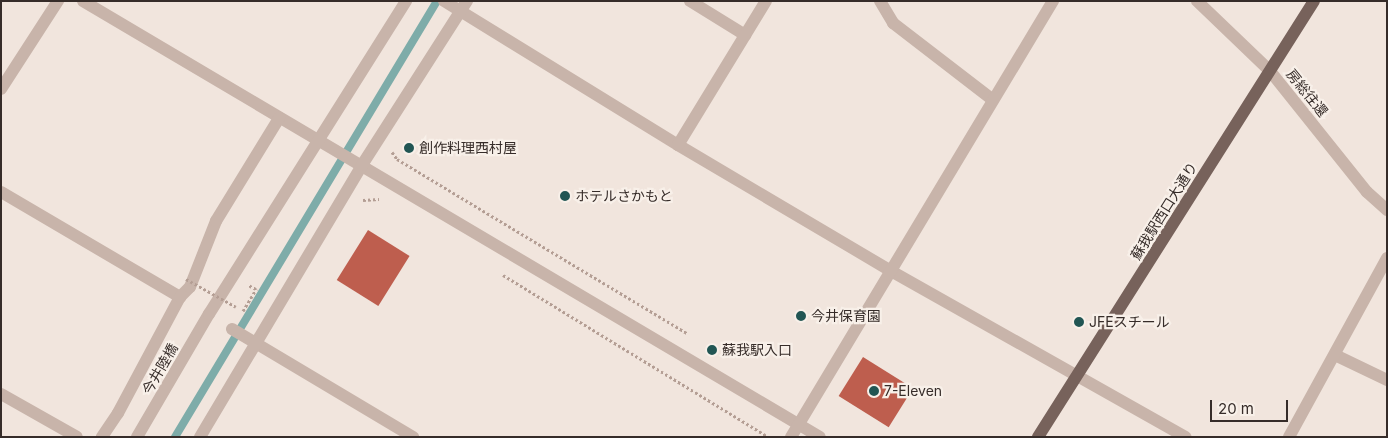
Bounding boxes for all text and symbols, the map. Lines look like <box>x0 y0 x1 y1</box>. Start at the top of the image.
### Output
street label: 房総往還 <box>1283 66 1331 120</box>
place label: 創作料理西村屋 <box>419 140 517 156</box>
marker: 創作料理西村屋 <box>403 142 415 154</box>
street label: 蘇我駅西口大通り <box>1127 159 1201 263</box>
place label: ホテルさかもと <box>575 188 673 204</box>
marker: ホテルさかもと <box>559 190 571 202</box>
place label: 今井保育園 <box>811 308 881 324</box>
marker: 今井保育園 <box>795 310 807 322</box>
place label: JFEスチール <box>1089 314 1170 330</box>
marker: JFEスチール <box>1073 316 1085 328</box>
street label: 今井陸橋 <box>139 341 181 397</box>
place label: 蘇我駅入口 <box>722 342 792 358</box>
marker: 蘇我駅入口 <box>706 344 718 356</box>
place label: 7-Eleven <box>884 383 942 399</box>
marker: 7-Eleven <box>868 385 880 397</box>
scale bar <box>1213 390 1290 422</box>
text: 20 m <box>1218 399 1254 418</box>

